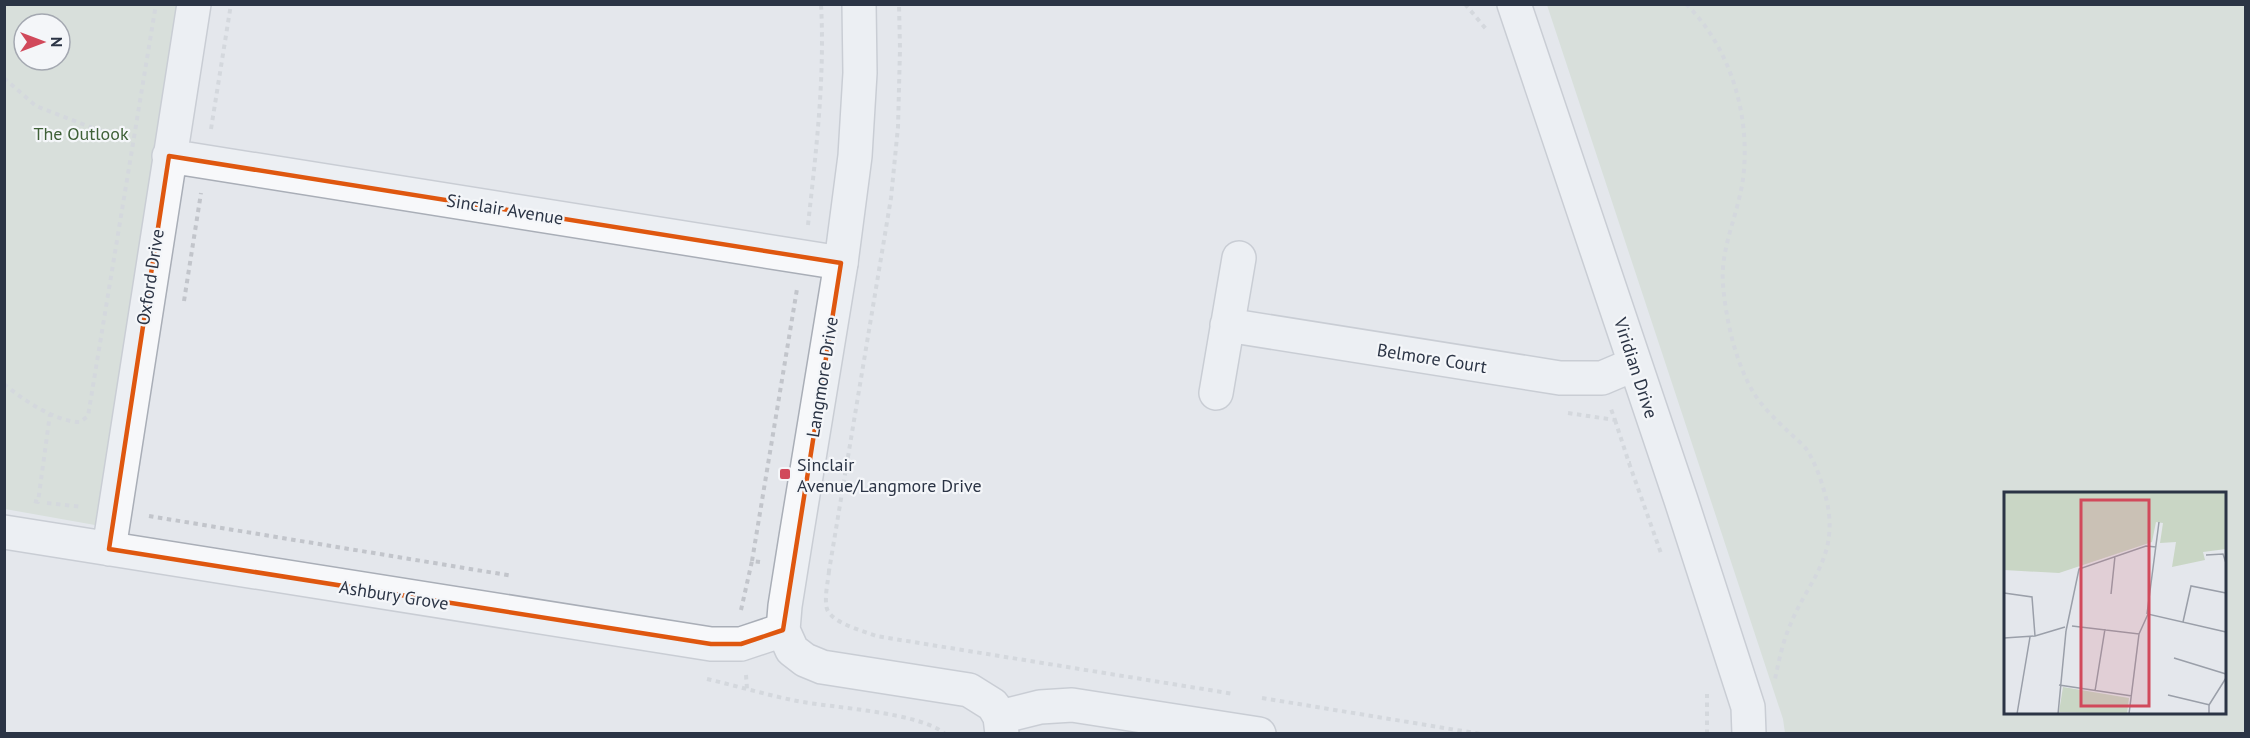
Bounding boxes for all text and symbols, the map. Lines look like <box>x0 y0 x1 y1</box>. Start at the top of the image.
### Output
north arrow <box>12 12 72 72</box>
text: N <box>47 37 67 47</box>
park label: The Outlook <box>33 122 129 145</box>
street label: Sinclair Avenue <box>445 188 565 230</box>
street label: Oxford Drive <box>131 227 169 327</box>
street label: Viridian Drive <box>1609 314 1663 421</box>
street label: Langmore Drive <box>801 315 843 439</box>
street label: Belmore Court <box>1375 338 1489 378</box>
place label: Sinclair Avenue/Langmore Drive <box>797 453 982 497</box>
marker: Sinclair Avenue/Langmore Drive <box>778 467 792 481</box>
inset map <box>2004 492 2226 714</box>
street label: Ashbury Grove <box>338 575 450 615</box>

